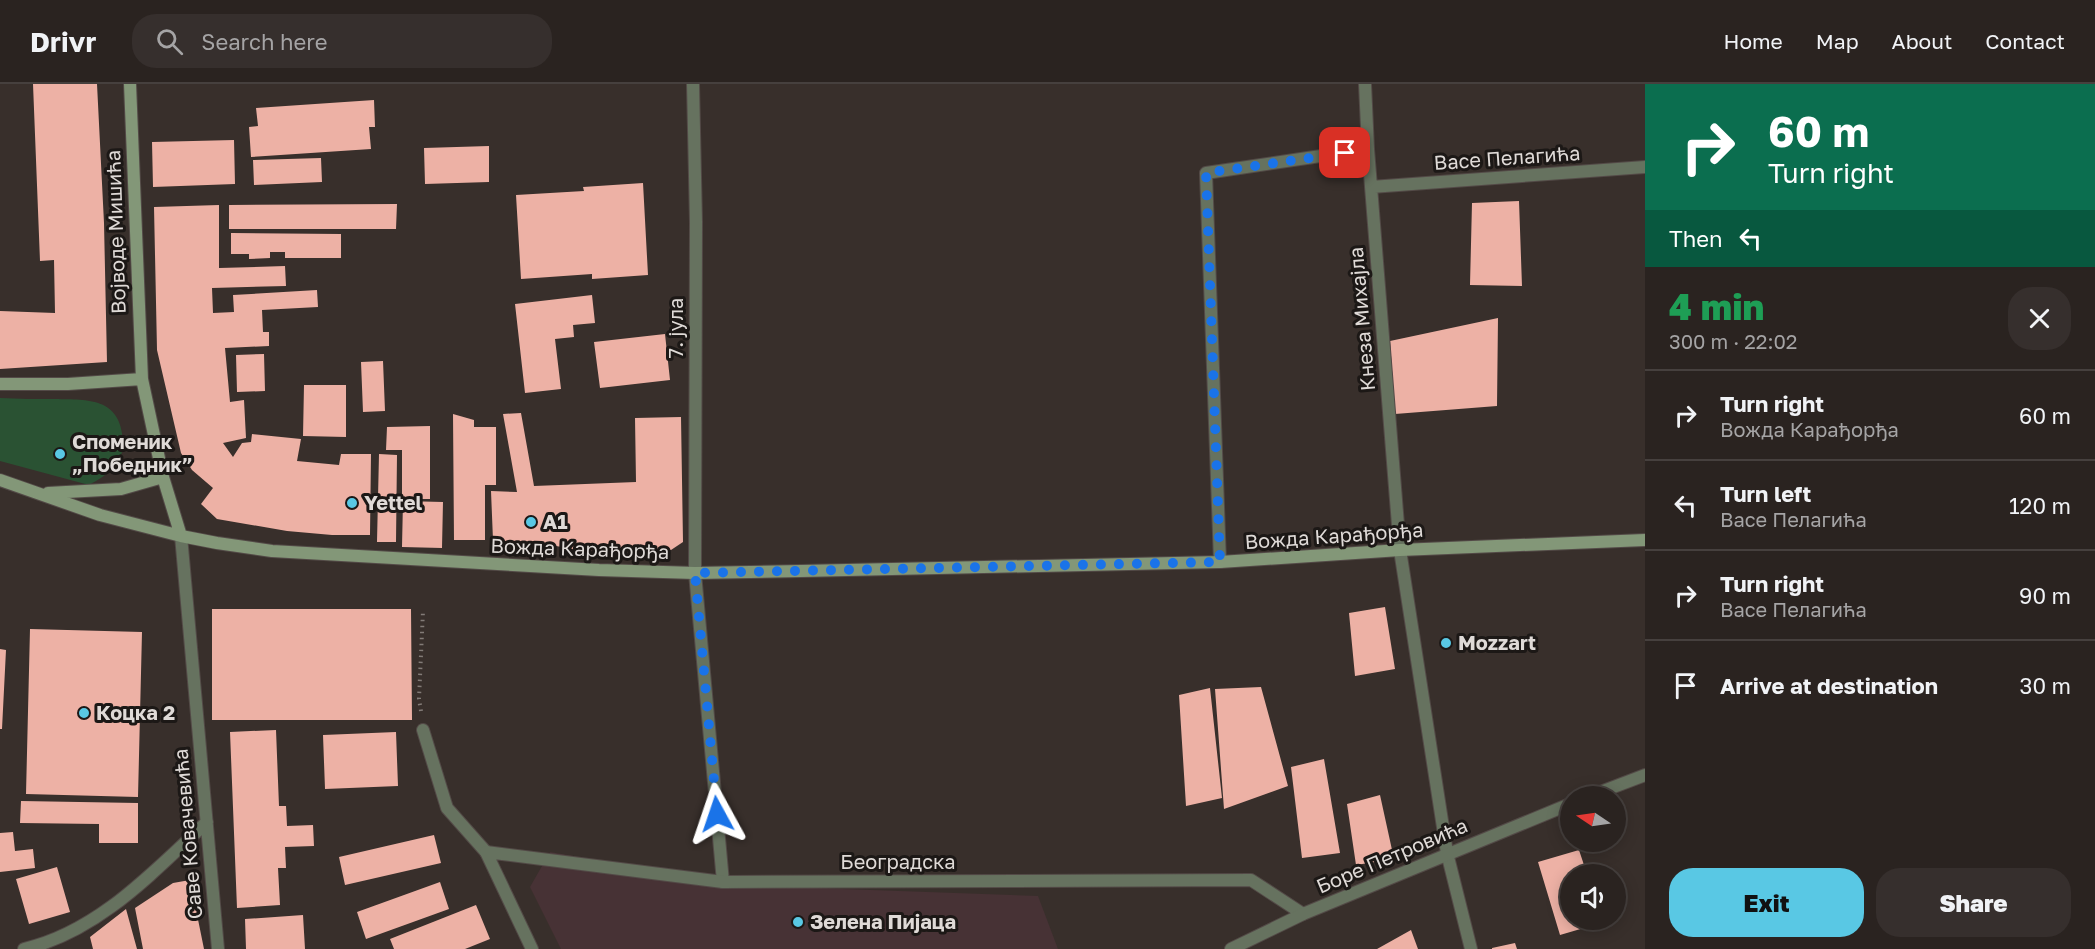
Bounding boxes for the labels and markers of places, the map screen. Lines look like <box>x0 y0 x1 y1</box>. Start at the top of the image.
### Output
pin <box>1319 127 1370 178</box>
place label: Споменик „Победник” <box>72 429 193 476</box>
marker: Споменик „Победник” <box>53 447 67 461</box>
place label: Yettel <box>364 490 423 514</box>
marker: Yettel <box>345 496 359 510</box>
place label: A1 <box>543 509 568 533</box>
marker: A1 <box>524 515 538 529</box>
place label: Mozzart <box>1458 630 1536 654</box>
marker: Mozzart <box>1439 636 1453 650</box>
place label: Коцка 2 <box>96 700 175 724</box>
marker: Коцка 2 <box>77 706 91 720</box>
place label: Зелена Пијаца <box>810 909 956 933</box>
marker: Зелена Пијаца <box>791 915 805 929</box>

